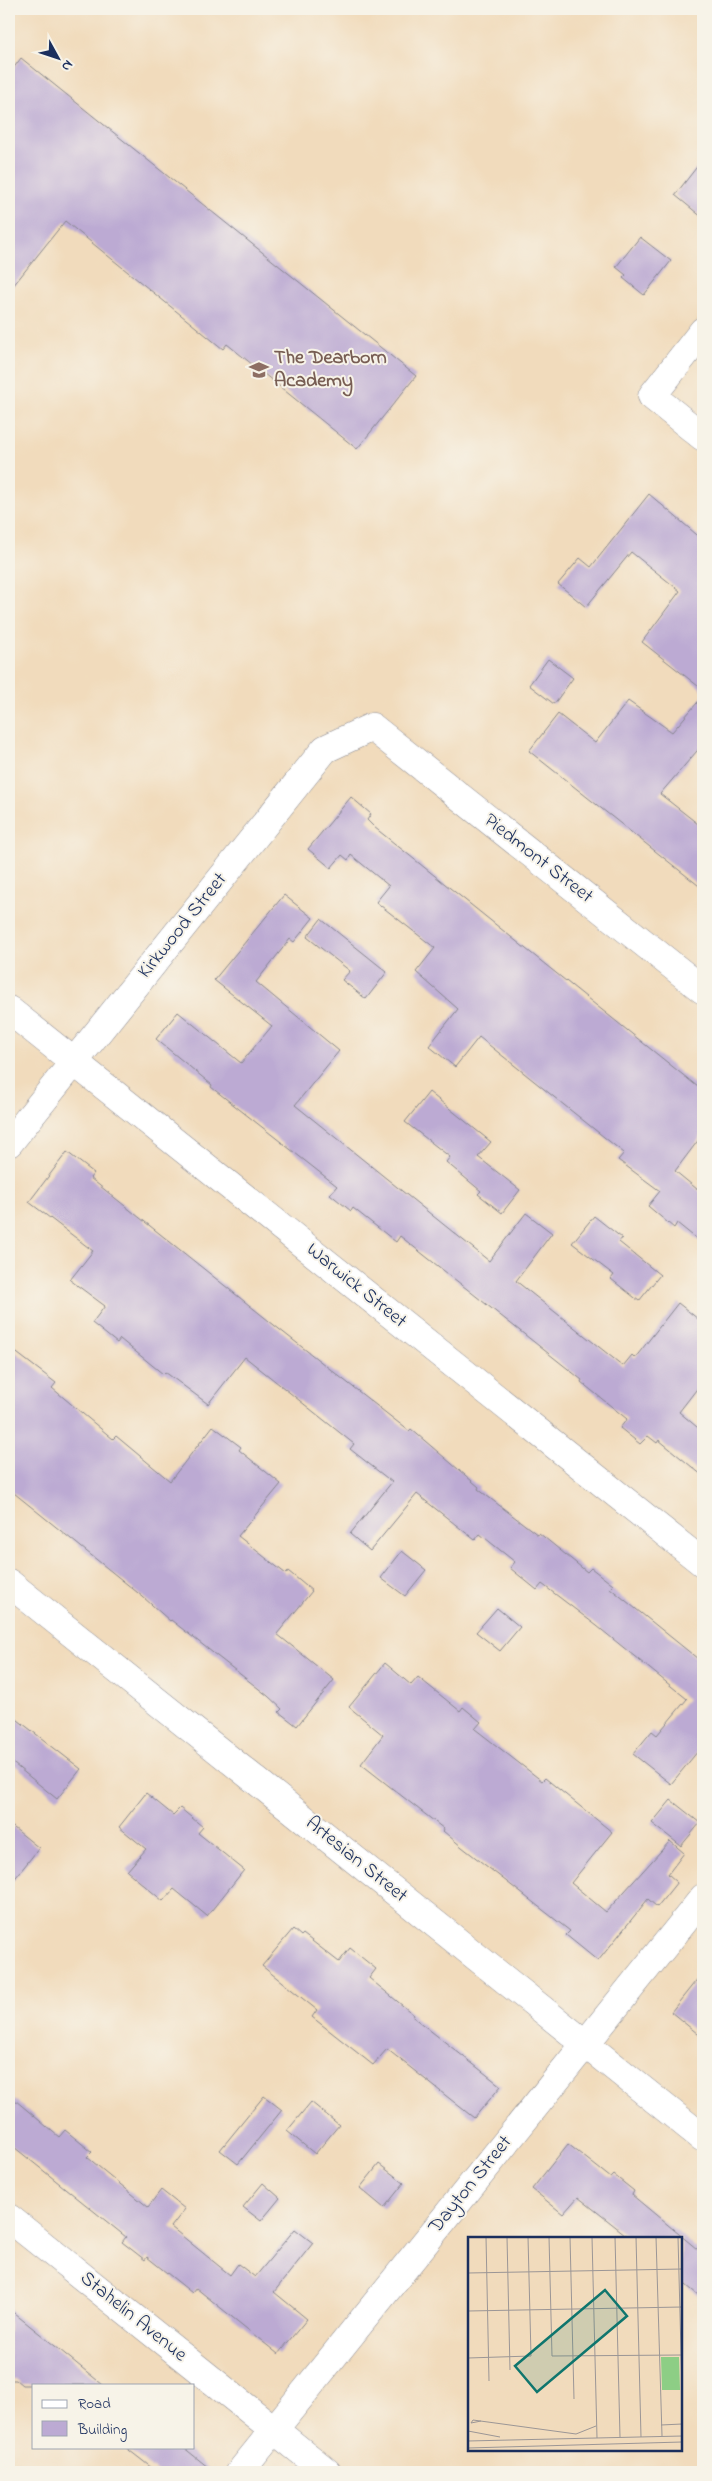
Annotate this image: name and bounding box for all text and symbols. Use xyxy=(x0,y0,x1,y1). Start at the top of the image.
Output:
north arrow xyxy=(32,32,82,82)
text: N xyxy=(56,55,78,76)
place label: The Dearborn Academy xyxy=(274,344,387,397)
school or university icon: The Dearborn Academy xyxy=(248,359,270,381)
street label: Piedmont Street xyxy=(477,807,599,911)
street label: Kirkwood Street xyxy=(131,867,235,985)
street label: Warwick Street xyxy=(299,1236,413,1336)
street label: Artesian Street xyxy=(299,1810,414,1910)
street label: Dayton Street xyxy=(422,2129,520,2241)
inset map xyxy=(468,2237,682,2451)
street label: Stahelin Avenue xyxy=(73,2265,193,2369)
legend xyxy=(32,2384,195,2448)
text: Road xyxy=(78,2393,111,2415)
text: Building xyxy=(77,2419,127,2442)

